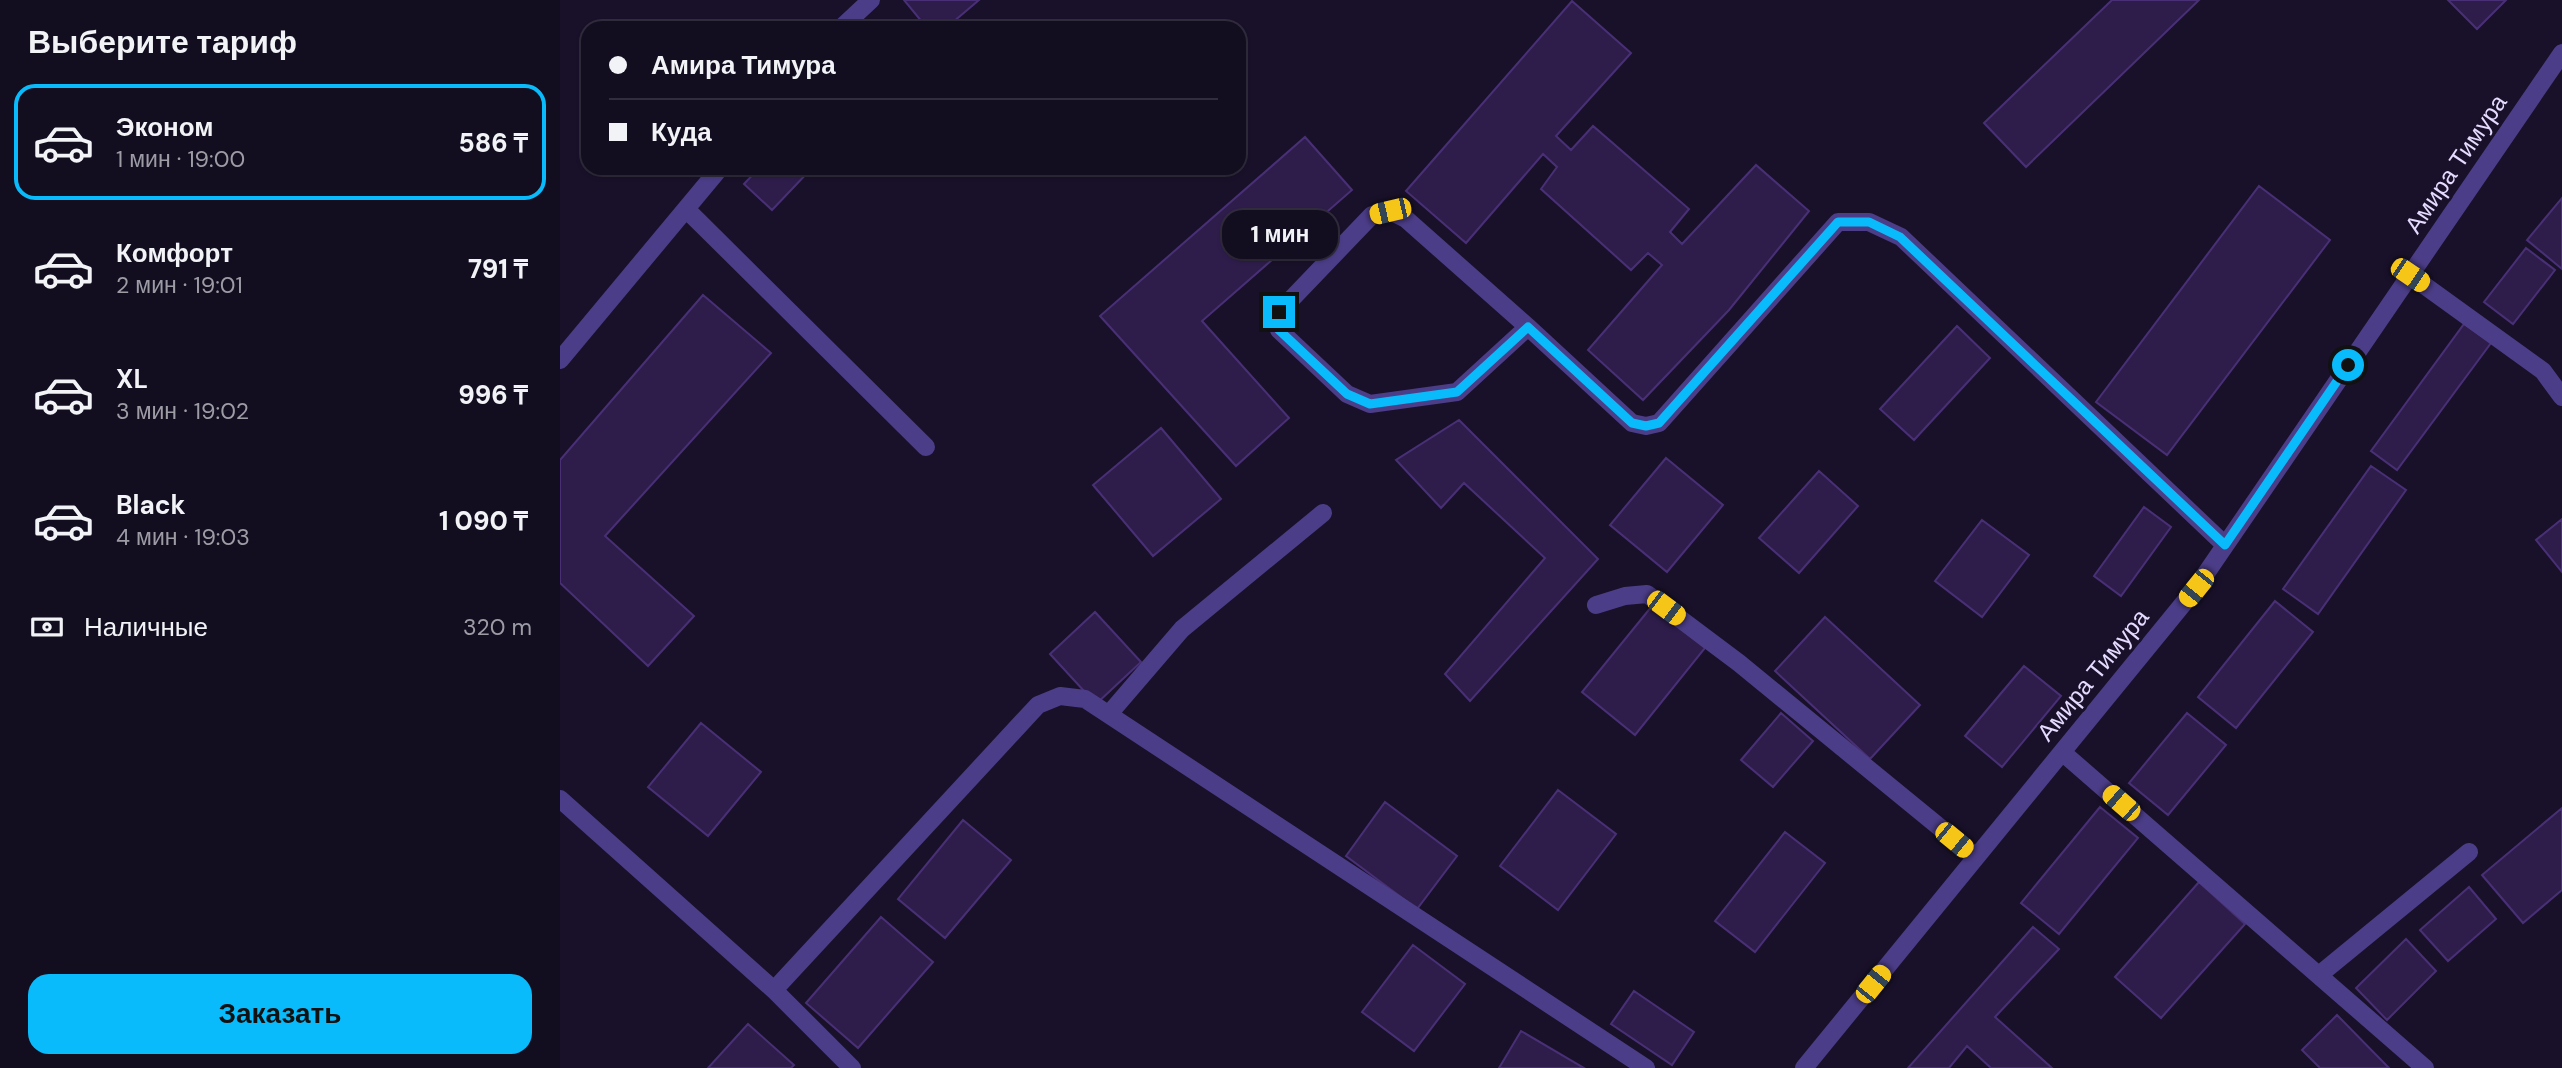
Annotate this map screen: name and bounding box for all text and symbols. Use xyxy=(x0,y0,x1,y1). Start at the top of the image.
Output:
text: Выберите тариф xyxy=(28,21,297,63)
text: Амира Тимура xyxy=(651,48,836,82)
street label: Амира Тимура xyxy=(2398,88,2514,239)
text: Эконом xyxy=(116,110,214,144)
icon: car xyxy=(32,111,95,174)
text: Куда xyxy=(651,115,712,149)
text: 586 ₸ xyxy=(459,126,528,160)
text: 1 мин · 19:00 xyxy=(116,144,245,174)
car xyxy=(1368,196,1413,226)
callout: 1 мин xyxy=(1221,210,1337,260)
text: 1 мин xyxy=(1251,219,1309,249)
text: Комфорт xyxy=(116,236,233,270)
icon: car xyxy=(32,237,95,300)
text: 791 ₸ xyxy=(468,252,528,286)
car xyxy=(2387,255,2434,295)
text: 2 мин · 19:01 xyxy=(116,270,243,300)
route end xyxy=(1263,296,1295,328)
route start xyxy=(2332,349,2364,381)
text: XL xyxy=(116,362,148,396)
icon: car xyxy=(32,363,95,426)
text: 996 ₸ xyxy=(458,378,528,412)
text: 3 мин · 19:02 xyxy=(116,396,249,426)
text: Black xyxy=(116,488,186,522)
icon: car xyxy=(32,489,95,552)
text: 1 090 ₸ xyxy=(439,504,528,538)
text: 4 мин · 19:03 xyxy=(116,522,250,552)
car xyxy=(2175,565,2218,611)
car xyxy=(1643,587,1690,629)
street label: Амира Тимура xyxy=(2030,602,2156,747)
icon: cash xyxy=(28,608,66,646)
text: Наличные xyxy=(84,610,208,644)
text: 320 m xyxy=(463,612,532,642)
car xyxy=(2099,781,2144,825)
car xyxy=(1932,819,1977,861)
car xyxy=(1852,961,1895,1007)
button: Заказать xyxy=(28,974,532,1054)

